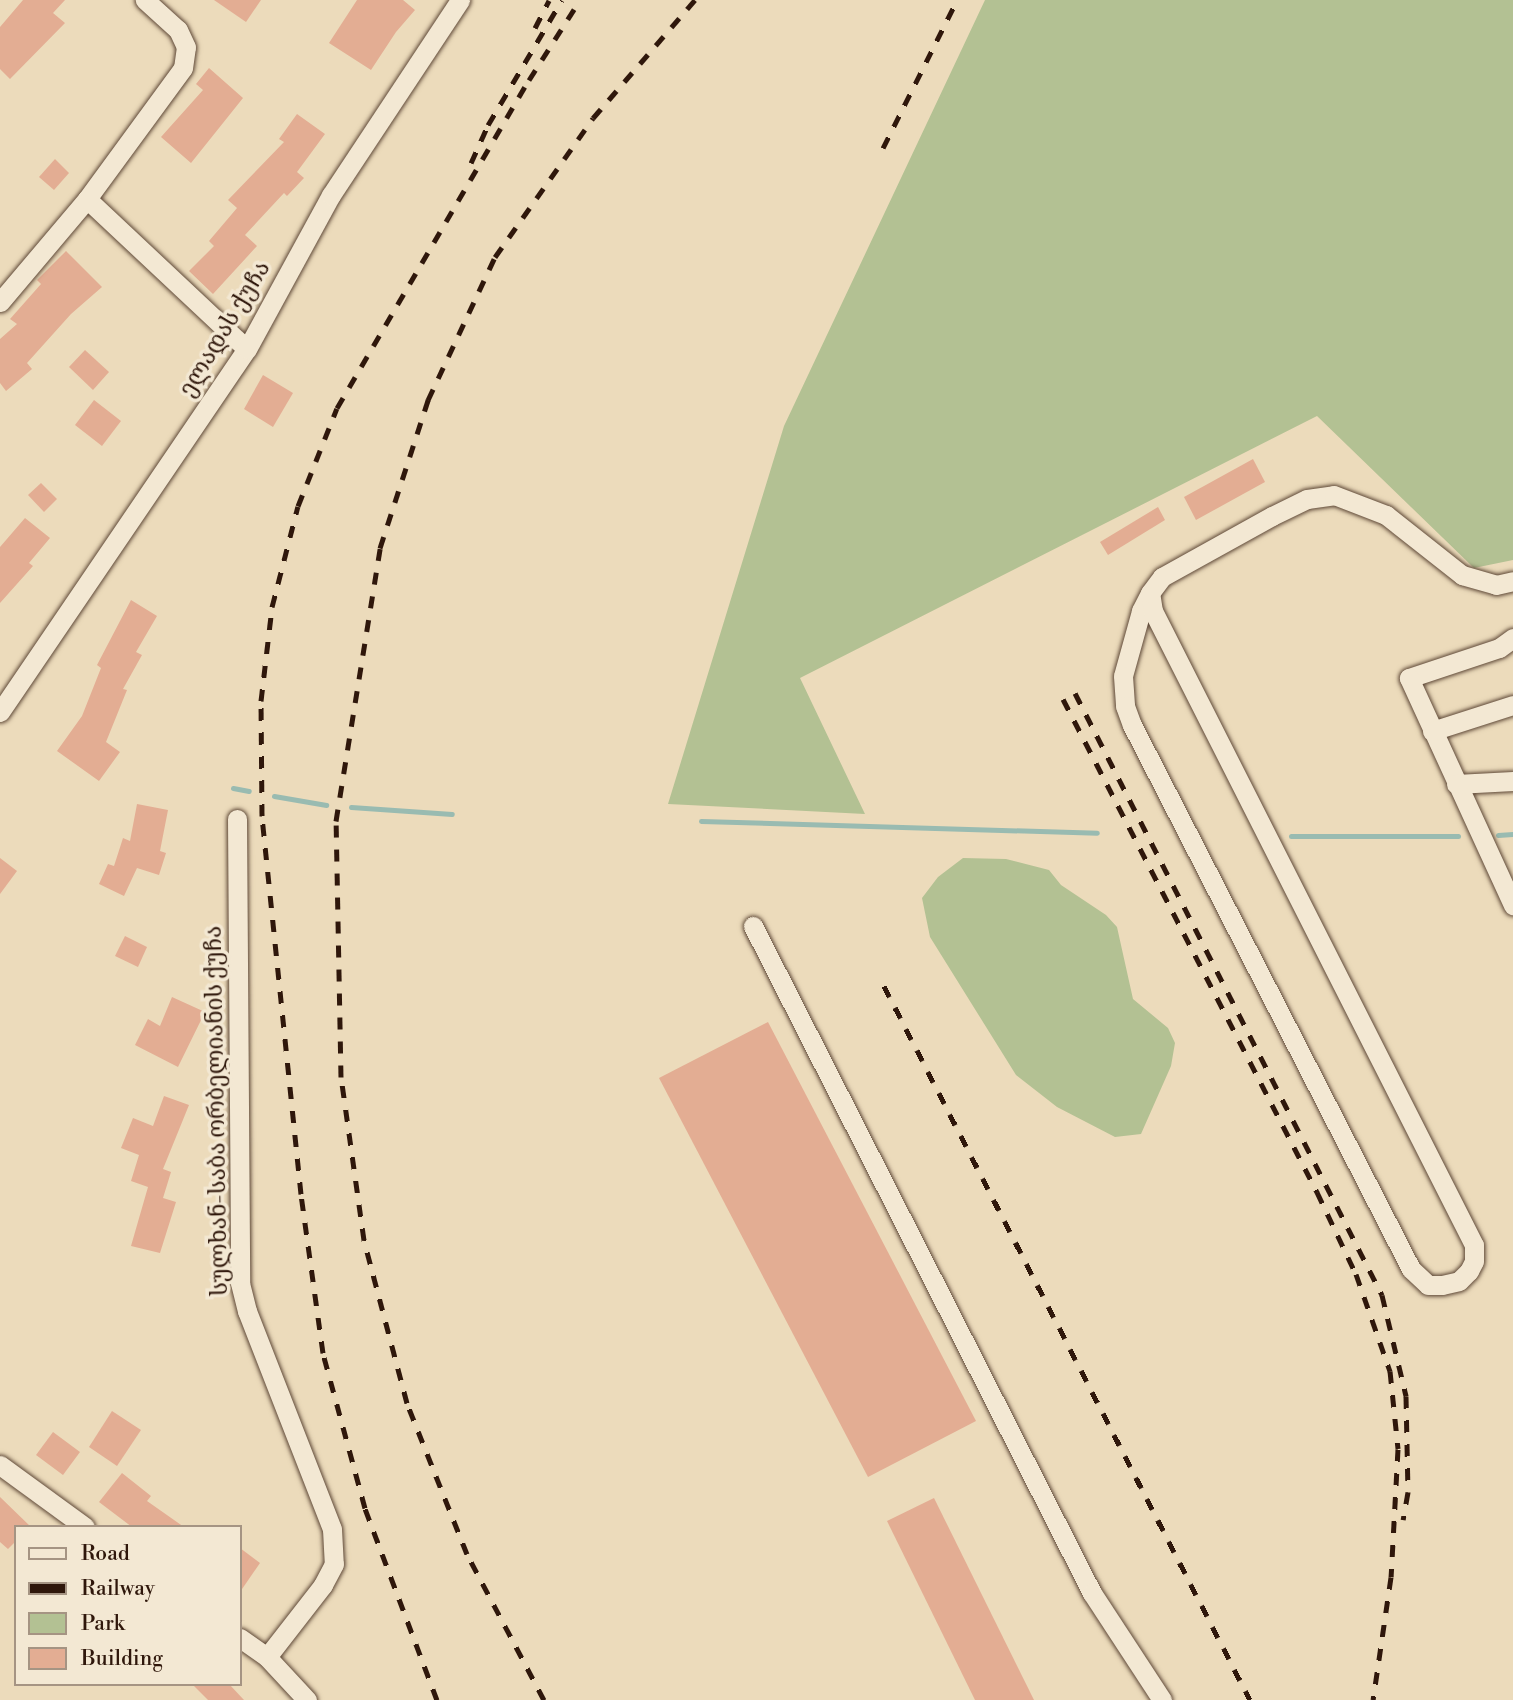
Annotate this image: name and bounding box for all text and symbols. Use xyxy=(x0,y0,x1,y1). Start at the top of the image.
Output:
street label: ელადას ქუჩა xyxy=(174,256,276,402)
street label: სულხან-საბა ორბელიანის ქუჩა xyxy=(200,925,234,1297)
legend xyxy=(14,1525,242,1686)
text: Road xyxy=(81,1541,130,1567)
text: Railway xyxy=(81,1576,155,1602)
text: Park xyxy=(81,1611,125,1637)
text: Building xyxy=(81,1646,163,1672)

